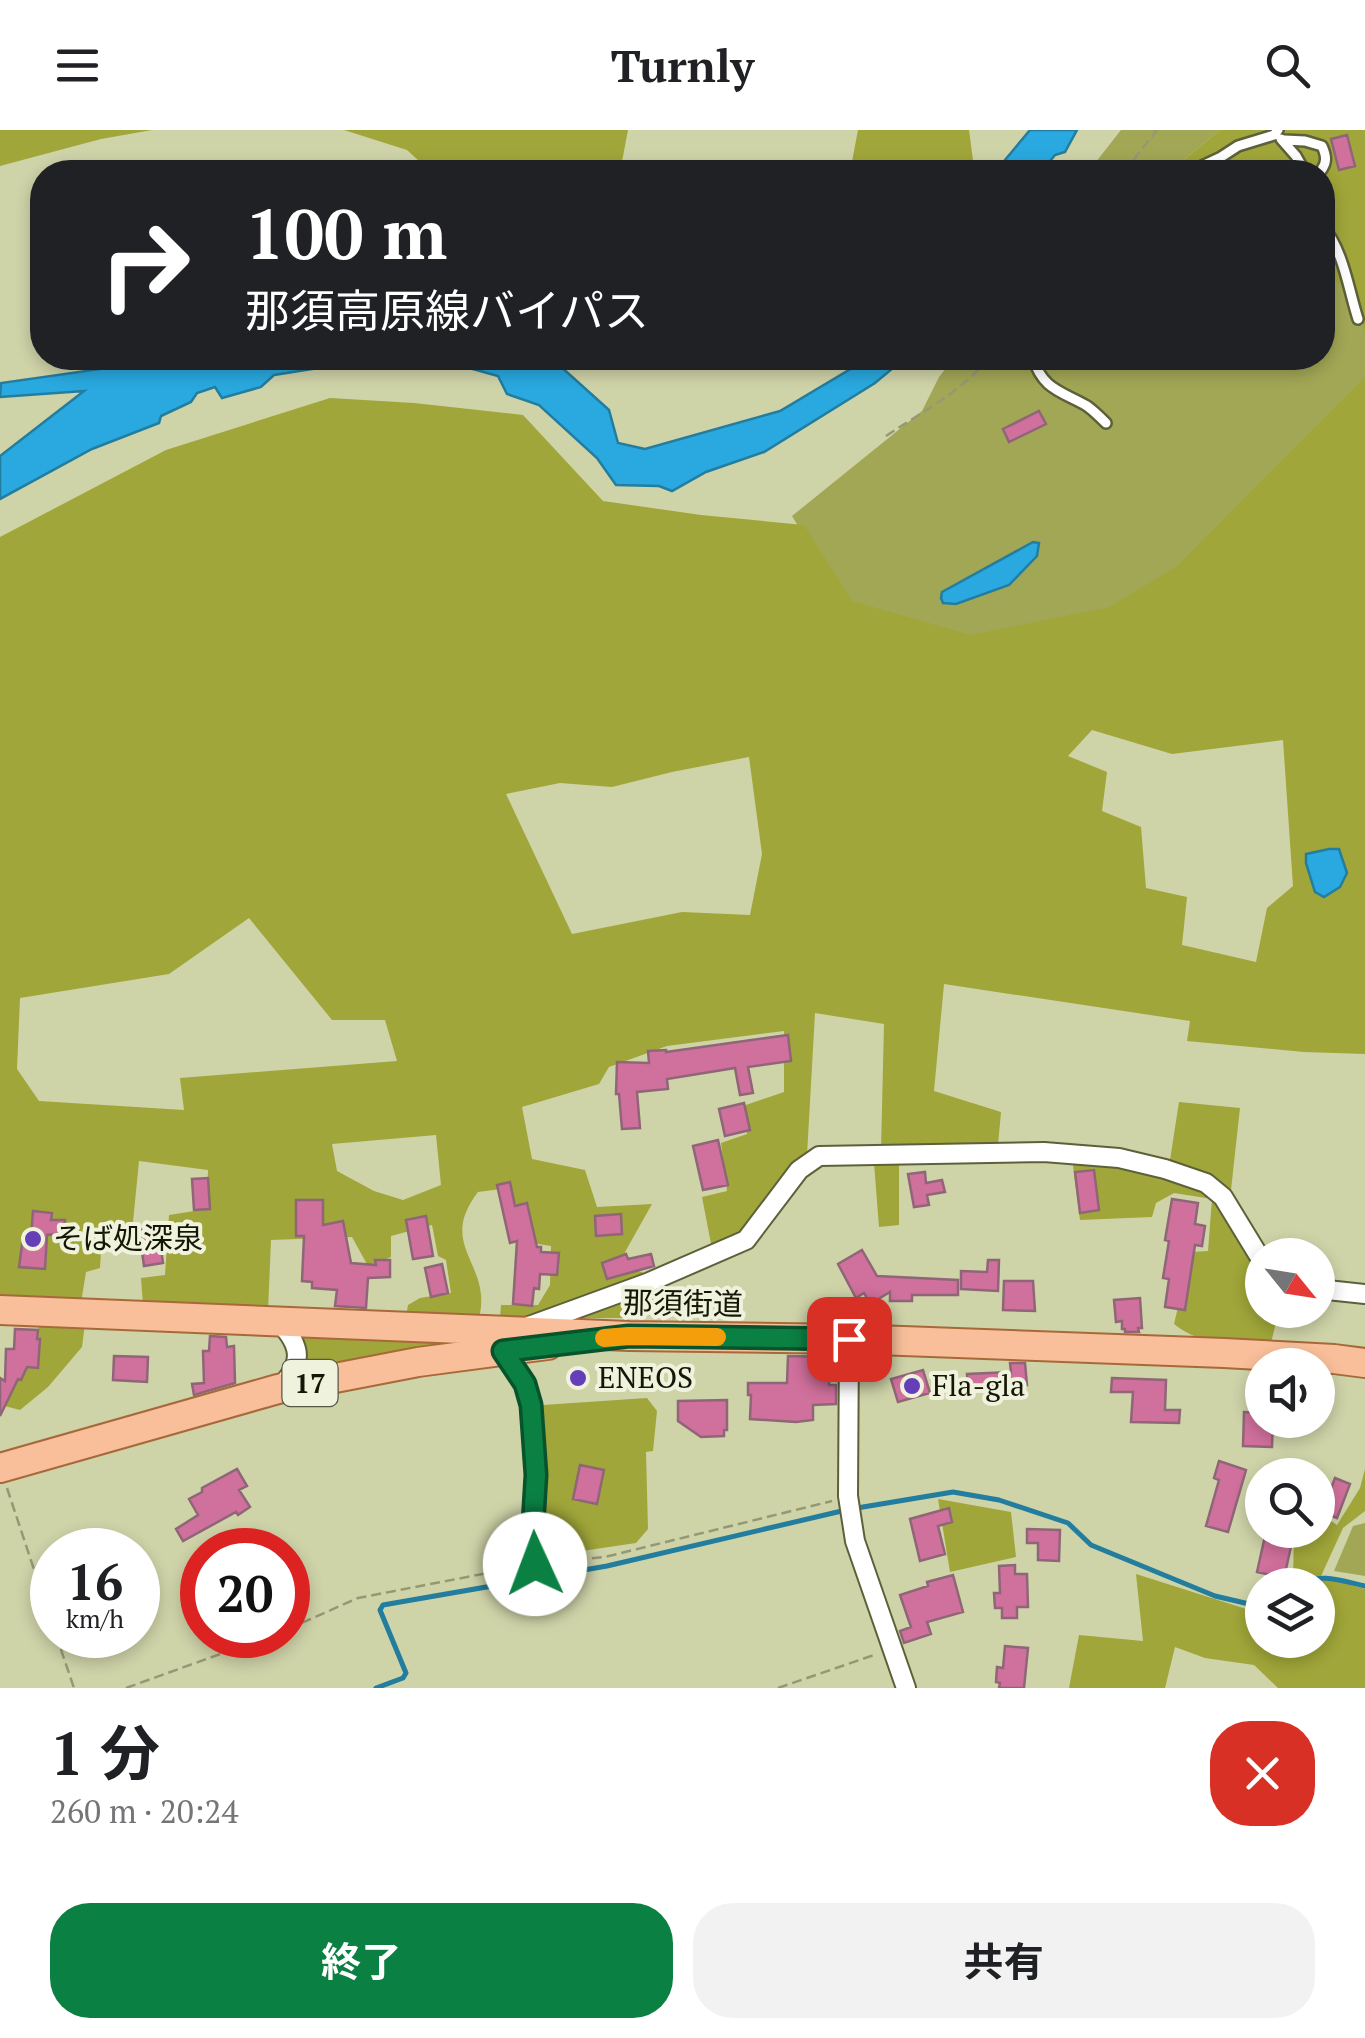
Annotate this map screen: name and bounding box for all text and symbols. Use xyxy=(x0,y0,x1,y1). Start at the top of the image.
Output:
text: Turnly xyxy=(611,35,754,95)
icon: menu xyxy=(50,38,105,93)
icon: search xyxy=(1260,38,1315,93)
text: 100 m xyxy=(245,186,447,279)
icon: right xyxy=(80,200,210,330)
text: 那須高原線バイパス xyxy=(245,280,649,340)
place label: そば処深泉 xyxy=(53,1218,203,1258)
marker: そば処深泉 xyxy=(22,1228,44,1250)
north arrow xyxy=(1245,1238,1335,1328)
map controls xyxy=(1245,1238,1335,1658)
street label: 那須街道 xyxy=(623,1282,743,1324)
pin xyxy=(807,1297,892,1382)
icon: arrive xyxy=(822,1312,877,1367)
button: sound xyxy=(1245,1348,1335,1438)
place label: ENEOS xyxy=(598,1357,693,1397)
road number: 17 xyxy=(282,1360,338,1406)
place label: Fla-gla xyxy=(932,1365,1025,1405)
marker: ENEOS xyxy=(567,1367,589,1389)
marker: Fla-gla xyxy=(901,1375,923,1397)
button: search xyxy=(1245,1458,1335,1548)
position arrow xyxy=(483,1512,587,1616)
speed limit sign: 20 xyxy=(180,1528,310,1658)
text: 16 xyxy=(67,1548,123,1614)
button: layers xyxy=(1245,1568,1335,1658)
text: km/h xyxy=(66,1602,124,1635)
text: 1 分 xyxy=(50,1713,160,1792)
button: close xyxy=(1210,1721,1315,1826)
text: 260 m · 20:24 xyxy=(50,1790,238,1832)
button: 終了 xyxy=(50,1903,673,2018)
button: 共有 xyxy=(693,1903,1315,2018)

